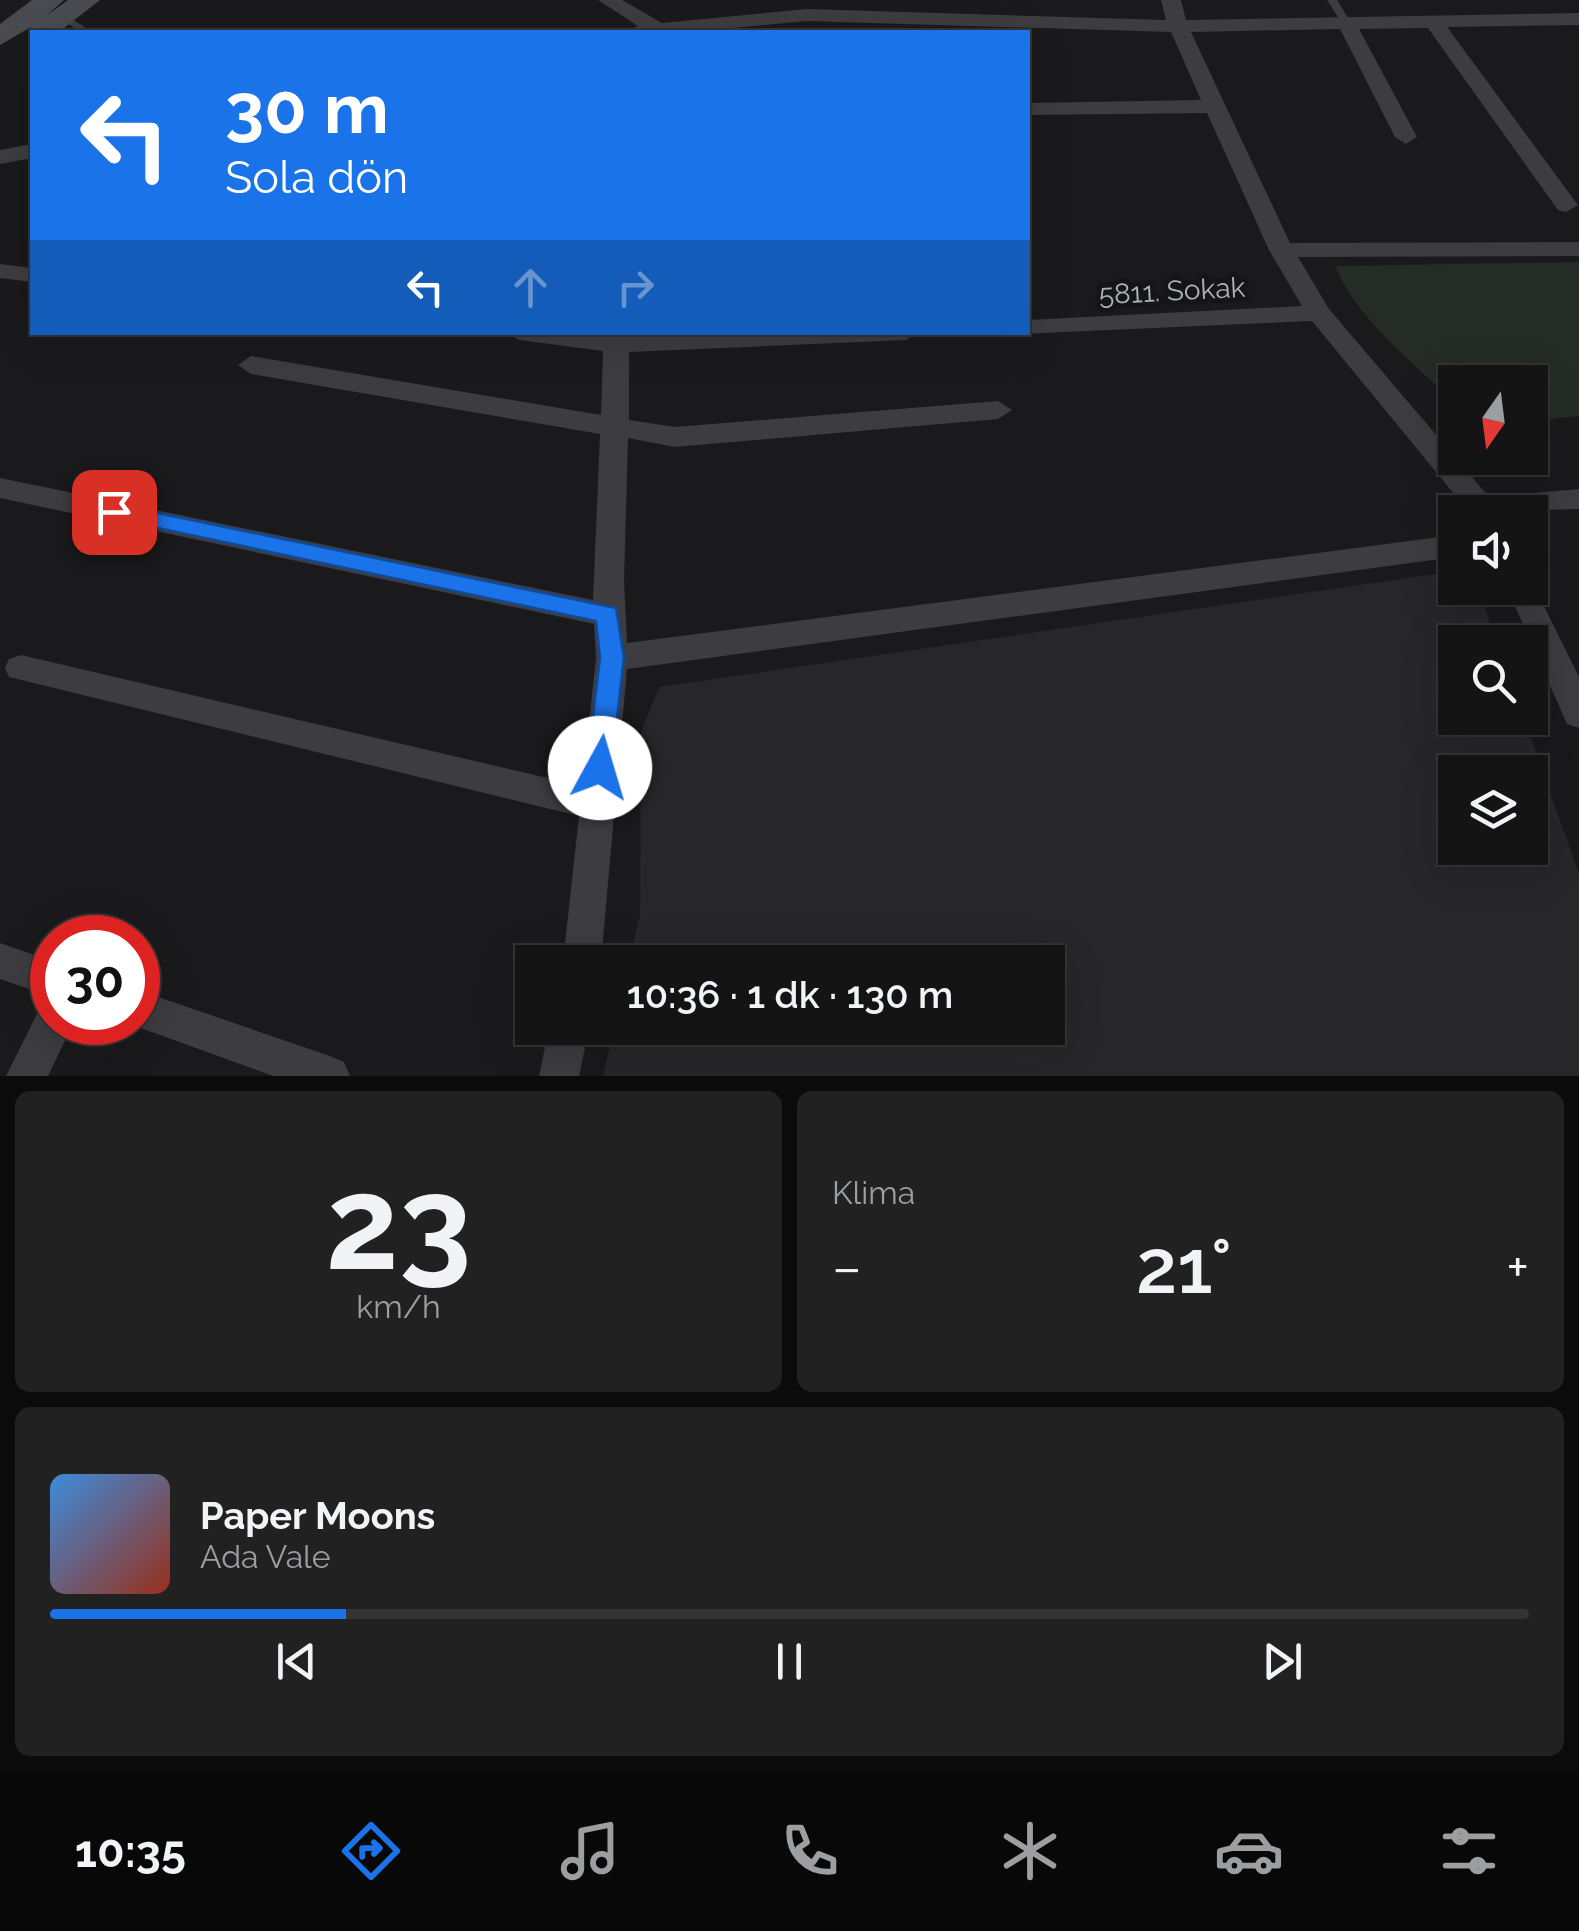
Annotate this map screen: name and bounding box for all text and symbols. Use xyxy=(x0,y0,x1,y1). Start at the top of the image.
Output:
text: 30 m xyxy=(225,67,389,149)
icon: left xyxy=(60,70,190,200)
text: Sola dön xyxy=(225,151,408,204)
icon: left xyxy=(398,260,453,315)
icon: ahead xyxy=(503,260,558,315)
icon: right xyxy=(608,260,663,315)
street label: 5811. Sokak xyxy=(1098,271,1246,311)
north arrow xyxy=(1438,365,1548,475)
map controls xyxy=(1438,365,1548,865)
pin xyxy=(72,470,157,555)
icon: arrive xyxy=(87,485,142,540)
button: sound xyxy=(1438,495,1548,605)
button: search xyxy=(1438,625,1548,735)
position arrow xyxy=(548,716,652,820)
button: layers xyxy=(1438,755,1548,865)
speed limit sign: 30 xyxy=(30,915,160,1045)
text: 10:36 · 1 dk · 130 m xyxy=(627,972,953,1017)
text: 23 xyxy=(326,1147,471,1299)
text: Klima xyxy=(832,1174,915,1211)
text: 21° xyxy=(1136,1222,1232,1311)
text: − xyxy=(832,1235,862,1300)
text: + xyxy=(1506,1235,1529,1300)
text: km/h xyxy=(356,1288,441,1325)
text: Paper Moons xyxy=(200,1493,435,1538)
text: Ada Vale xyxy=(200,1538,331,1575)
icon: previous xyxy=(269,1634,324,1689)
icon: pause xyxy=(762,1634,817,1689)
icon: next xyxy=(1255,1634,1310,1689)
icon: directions xyxy=(336,1816,406,1886)
icon: music xyxy=(555,1816,625,1886)
icon: phone xyxy=(775,1816,845,1886)
icon: climate xyxy=(995,1816,1065,1886)
icon: car xyxy=(1214,1816,1284,1886)
icon: filters xyxy=(1434,1816,1504,1886)
text: 10:35 xyxy=(75,1825,186,1878)

